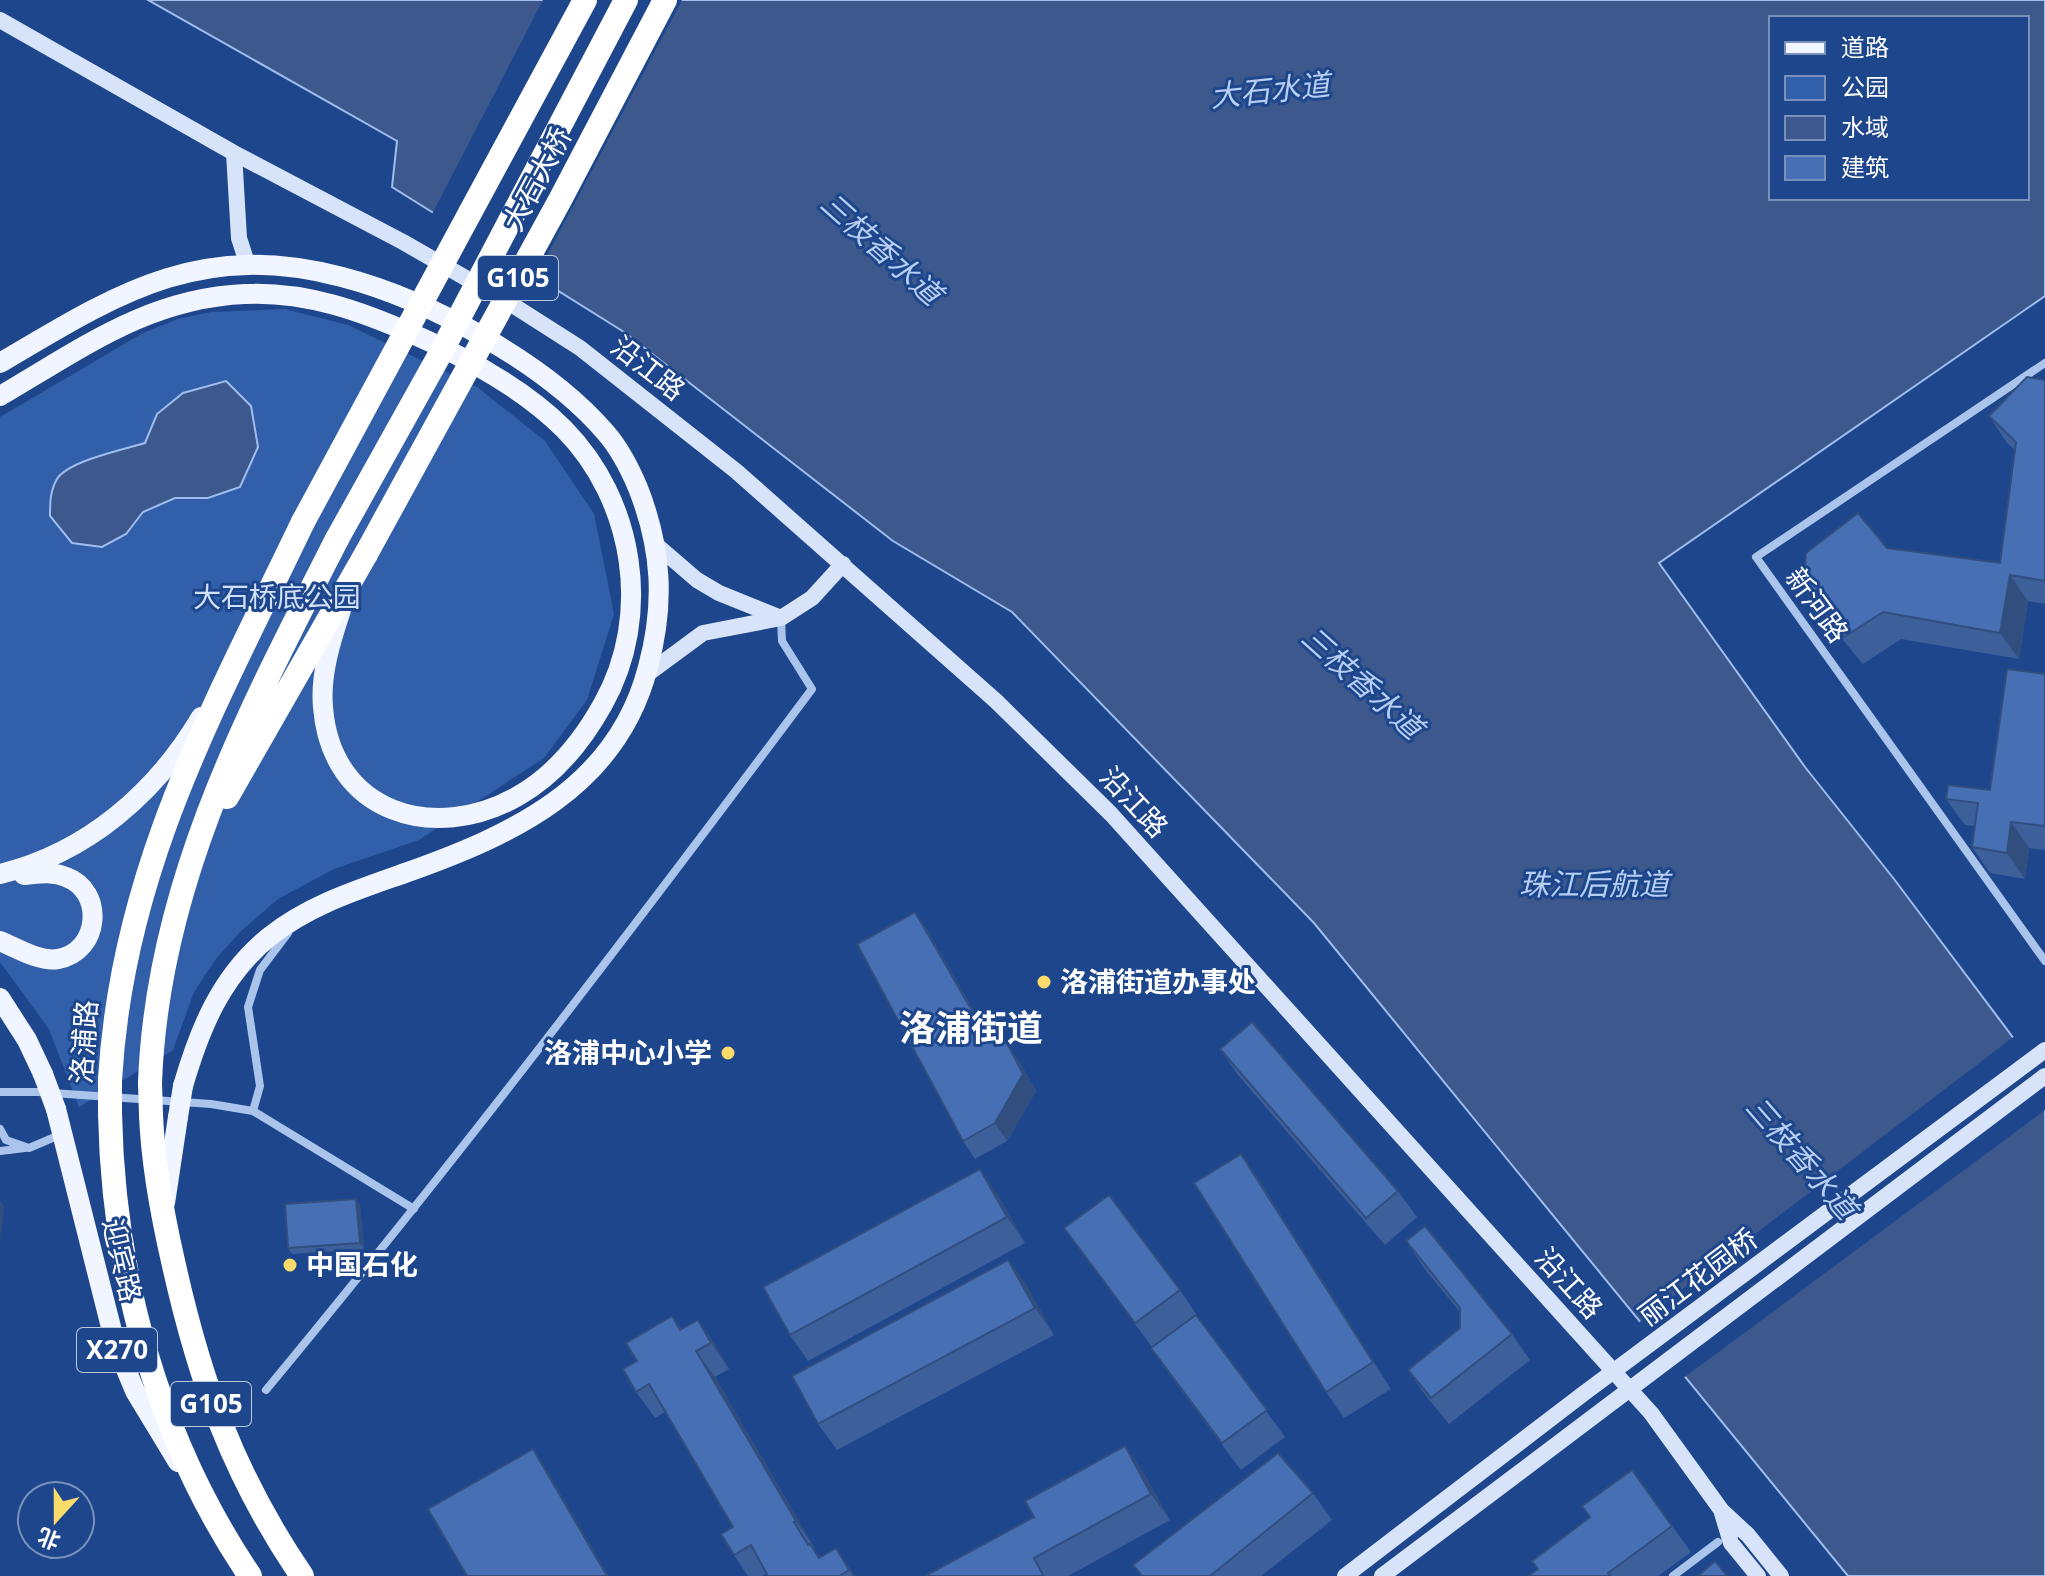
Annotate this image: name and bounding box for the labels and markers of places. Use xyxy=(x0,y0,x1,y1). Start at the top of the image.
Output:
place label: 洛浦街道办事处 xyxy=(1060,962,1256,1000)
marker: 洛浦街道办事处 xyxy=(1035,973,1053,991)
place label: 洛浦中心小学 xyxy=(544,1033,712,1071)
marker: 洛浦中心小学 xyxy=(719,1044,737,1062)
place label: 中国石化 xyxy=(306,1245,418,1283)
marker: 中国石化 xyxy=(281,1256,299,1274)

